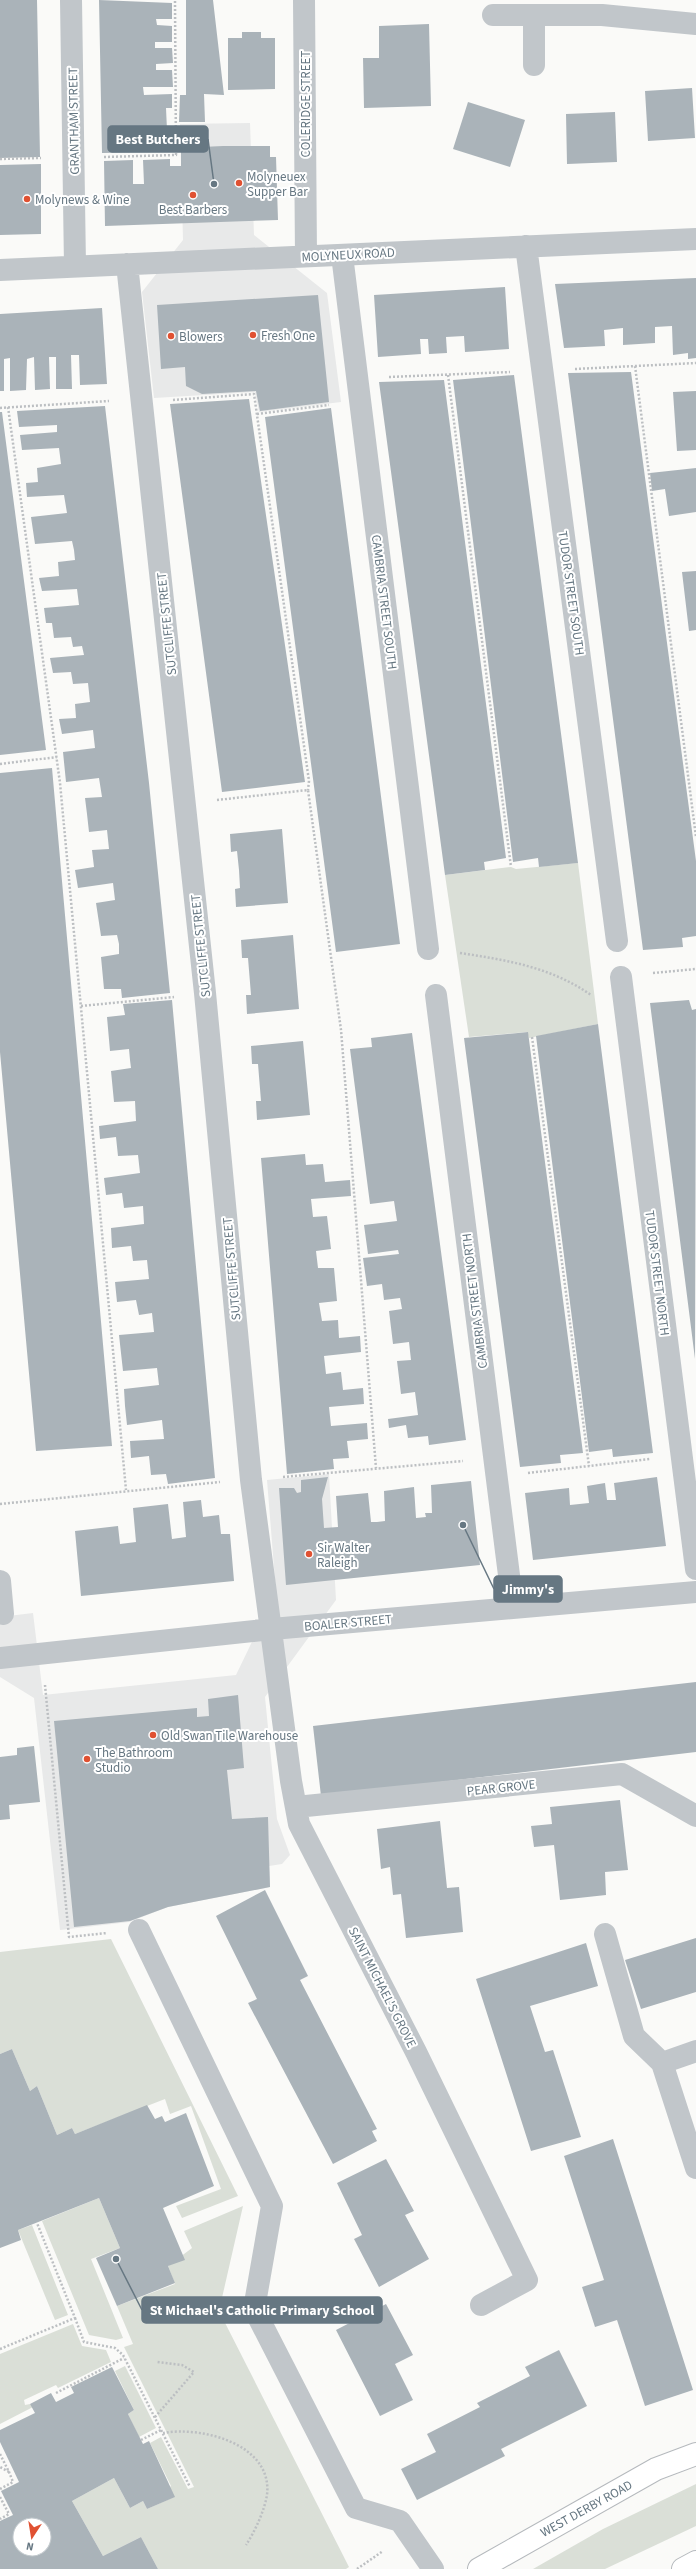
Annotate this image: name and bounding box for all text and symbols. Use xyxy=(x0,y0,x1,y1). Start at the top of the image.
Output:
street label: COLERIDGE STREET xyxy=(297,51,315,157)
street label: GRANTHAM STREET xyxy=(64,67,84,175)
callout: Best Butchers xyxy=(108,126,208,152)
text: Best Butchers xyxy=(116,130,200,150)
place label: Molyneuex Supper Bar xyxy=(247,168,308,201)
marker: Molyneuex Supper Bar xyxy=(234,178,244,188)
marker: Best Barbers xyxy=(188,190,198,200)
place label: Molynews & Wine xyxy=(35,191,129,209)
marker: Molynews & Wine xyxy=(22,194,32,204)
place label: Best Barbers xyxy=(159,201,228,219)
street label: MOLYNEUX ROAD xyxy=(301,244,395,266)
place label: Fresh One xyxy=(261,327,315,345)
place label: Blowers xyxy=(179,328,223,346)
marker: Fresh One xyxy=(248,330,258,340)
marker: Blowers xyxy=(166,331,176,341)
street label: TUDOR STREET SOUTH xyxy=(553,530,589,657)
street label: CAMBRIA STREET SOUTH xyxy=(367,534,401,671)
street label: SUTCLIFFE STREET xyxy=(153,572,181,676)
street label: SUTCLIFFE STREET xyxy=(187,894,215,998)
street label: TUDOR STREET NORTH xyxy=(640,1209,674,1337)
street label: SUTCLIFFE STREET xyxy=(219,1217,245,1321)
street label: CAMBRIA STREET NORTH xyxy=(458,1232,492,1370)
place label: Sir Walter Raleigh xyxy=(317,1539,370,1572)
marker: Sir Walter Raleigh xyxy=(304,1549,314,1559)
callout: Jimmy's xyxy=(494,1576,562,1602)
text: Jimmy's xyxy=(502,1580,554,1600)
street label: BOALER STREET xyxy=(303,1610,393,1636)
place label: Old Swan Tile Warehouse xyxy=(161,1727,298,1745)
marker: Old Swan Tile Warehouse xyxy=(148,1730,158,1740)
place label: The Bathroom Studio xyxy=(95,1744,173,1777)
marker: The Bathroom Studio xyxy=(82,1754,92,1764)
street label: PEAR GROVE xyxy=(466,1775,536,1801)
street label: SAINT MICHAEL'S GROVE xyxy=(344,1924,420,2051)
callout: St Michael's Catholic Primary School xyxy=(142,2297,382,2323)
text: St Michael's Catholic Primary School xyxy=(150,2301,374,2321)
street label: WEST DERBY ROAD xyxy=(537,2476,636,2542)
north arrow xyxy=(12,2517,52,2557)
text: N xyxy=(25,2538,35,2554)

